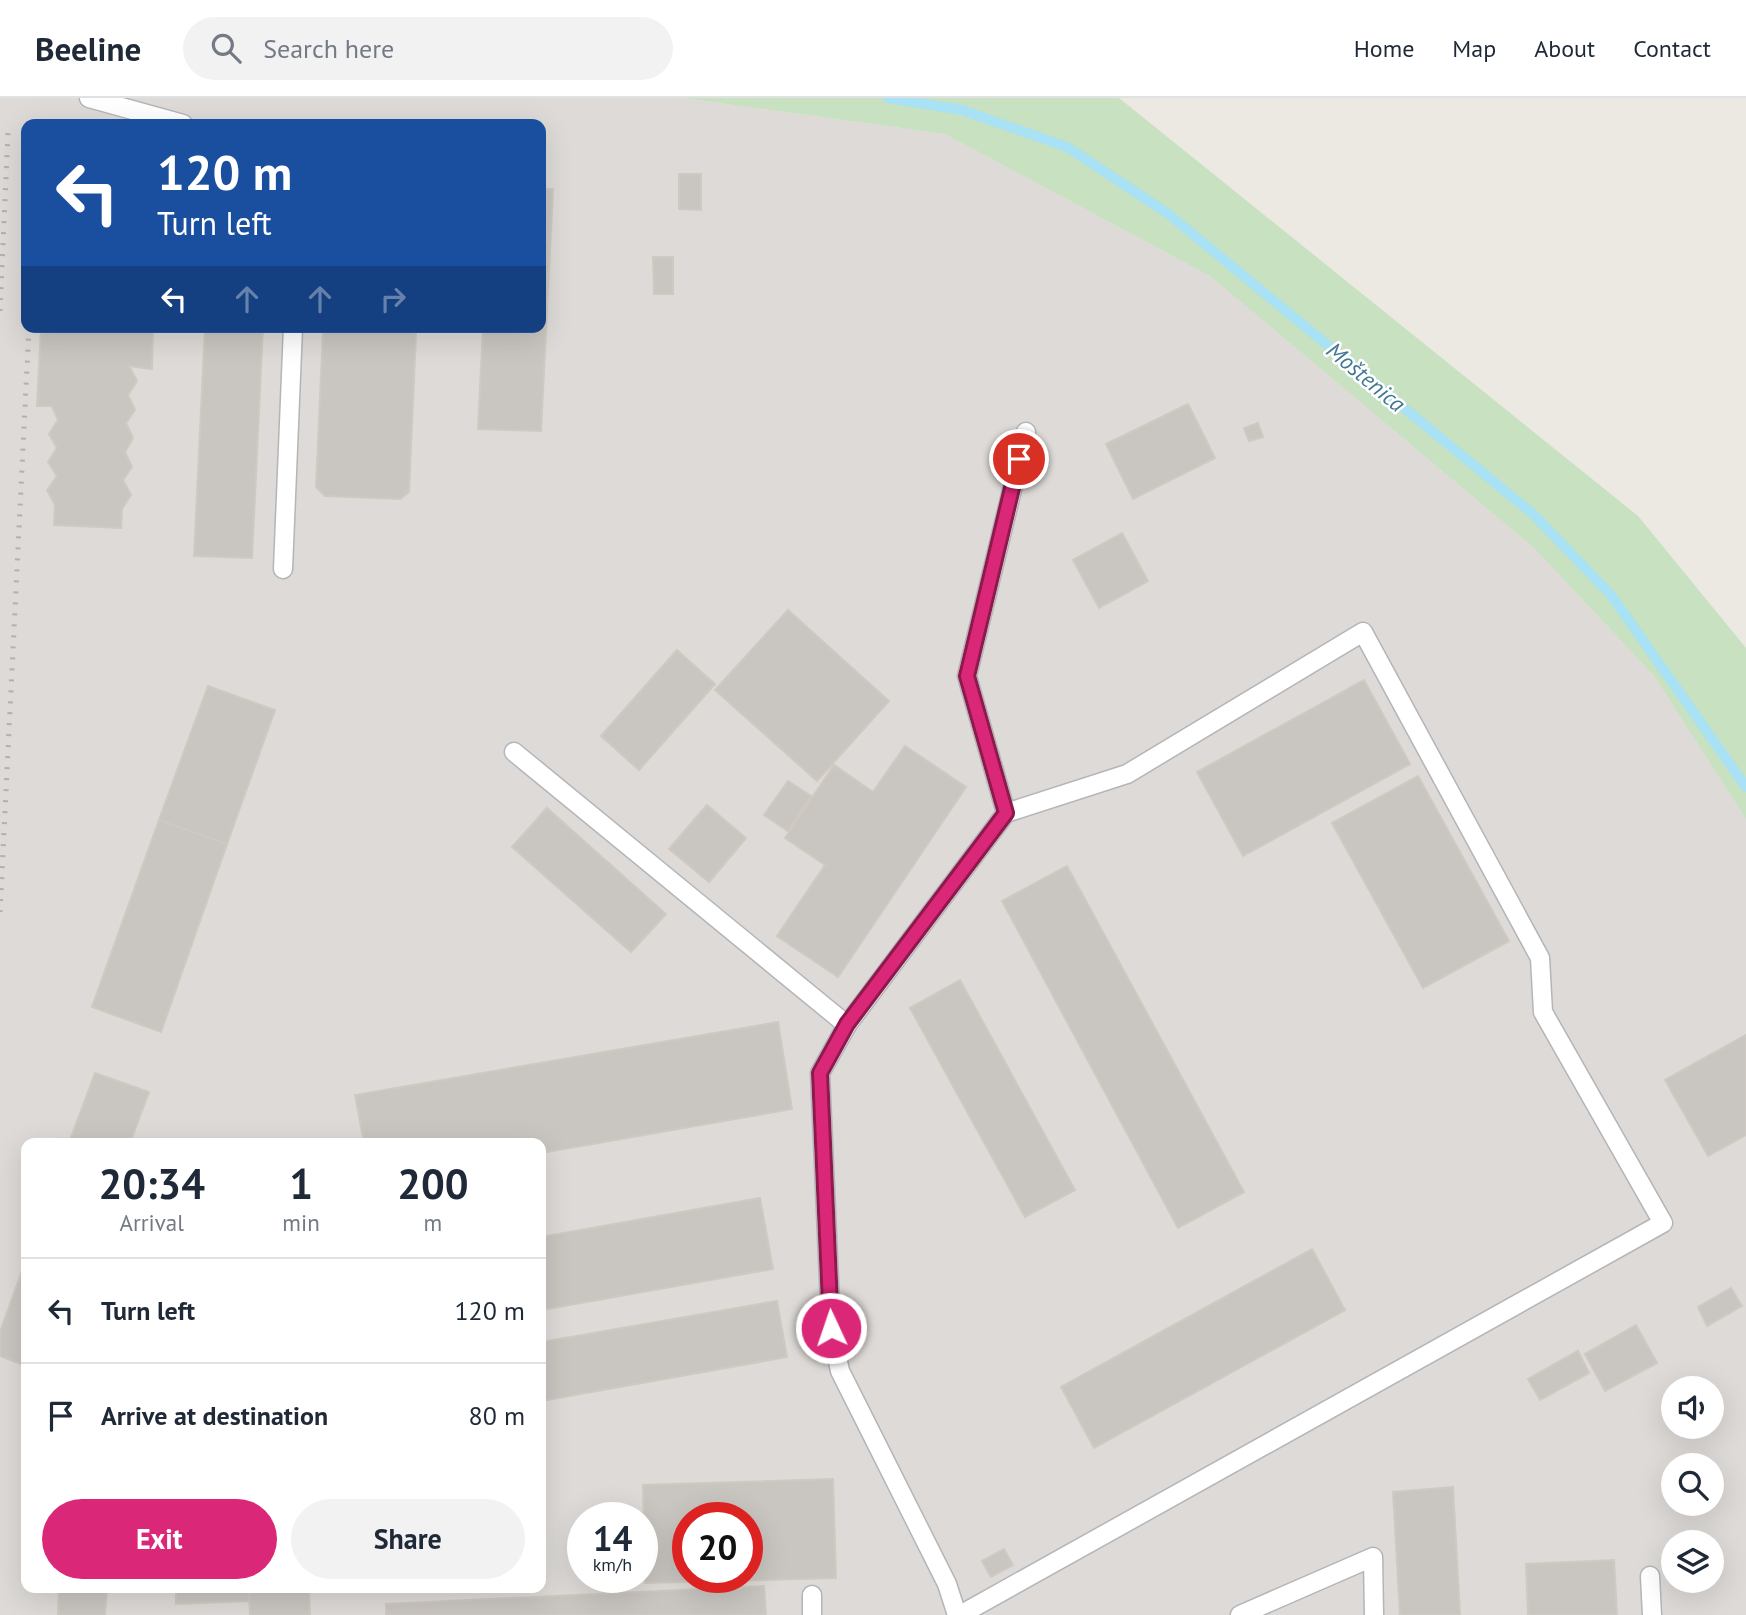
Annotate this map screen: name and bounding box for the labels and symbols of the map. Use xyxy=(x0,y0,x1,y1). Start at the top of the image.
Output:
water label: Moštenica xyxy=(1321,335,1412,418)
pin xyxy=(989,429,1049,489)
position arrow xyxy=(794,1291,868,1365)
speed limit sign: 20 xyxy=(672,1502,763,1593)

